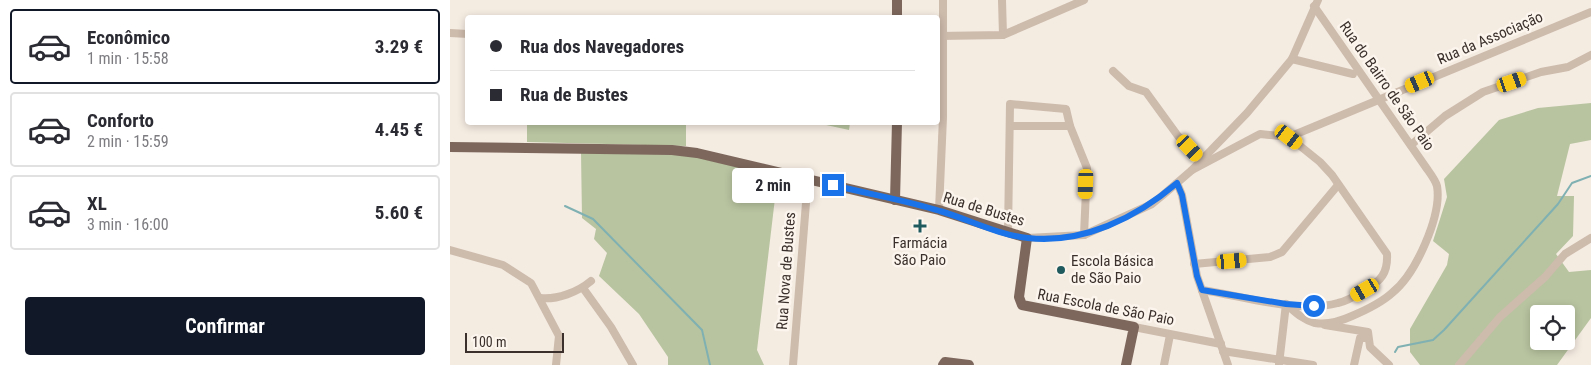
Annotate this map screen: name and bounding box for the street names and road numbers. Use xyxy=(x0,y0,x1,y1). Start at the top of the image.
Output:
street label: Rua da Associação xyxy=(1434,8,1546,68)
street label: Rua do Bairro de São Paio xyxy=(1336,18,1438,154)
street label: Rua de Bustes xyxy=(941,188,1027,230)
street label: Rua Nova de Bustes xyxy=(773,211,799,330)
street label: Rua Escola de São Paio xyxy=(1036,285,1176,329)

